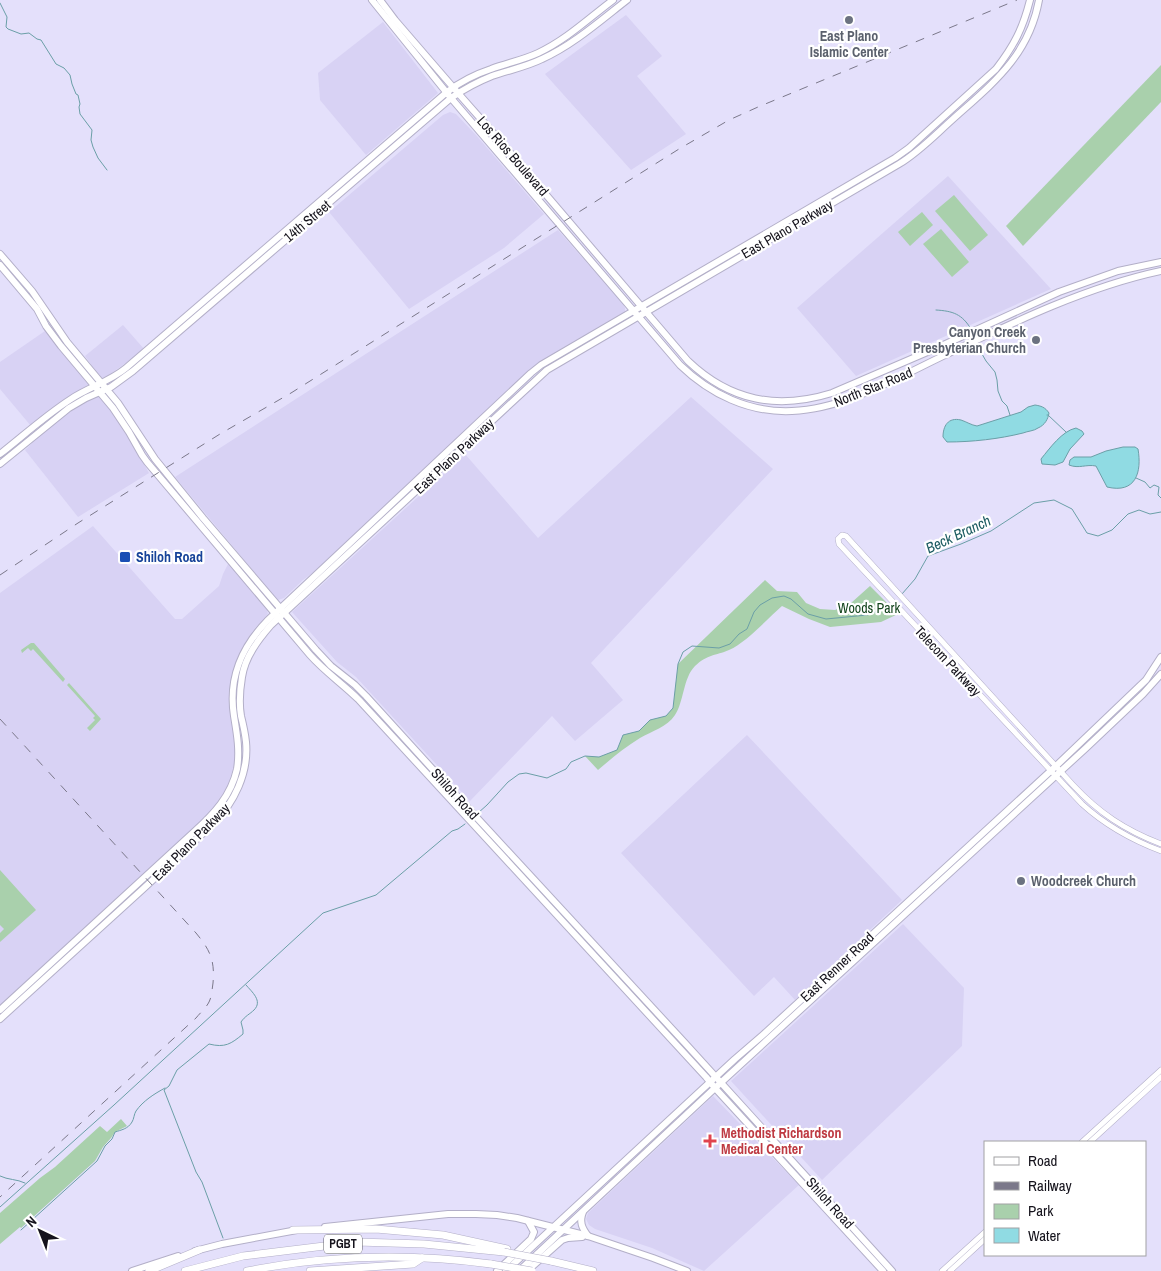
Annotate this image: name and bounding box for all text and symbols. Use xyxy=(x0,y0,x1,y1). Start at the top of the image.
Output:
marker: East Plano Islamic Center xyxy=(843,14,855,26)
place label: East Plano Islamic Center xyxy=(810,27,889,61)
street label: Los Rios Boulevard xyxy=(473,112,553,200)
street label: East Plano Parkway xyxy=(738,195,836,262)
street label: 14th Street xyxy=(280,196,334,246)
place label: Canyon Creek Presbyterian Church xyxy=(913,323,1027,357)
marker: Canyon Creek Presbyterian Church xyxy=(1030,334,1042,346)
street label: North Star Road xyxy=(831,363,915,411)
street label: East Plano Parkway xyxy=(410,414,498,498)
water label: Beck Branch xyxy=(922,510,994,558)
place label: Shiloh Road xyxy=(136,548,203,566)
marker: Shiloh Road xyxy=(118,550,132,564)
park label: Woods Park xyxy=(838,599,900,617)
street label: Telecom Parkway xyxy=(911,622,985,700)
street label: Shiloh Road xyxy=(427,764,483,824)
street label: East Plano Parkway xyxy=(148,799,234,885)
place label: Woodcreek Church xyxy=(1031,872,1136,890)
marker: Woodcreek Church xyxy=(1015,875,1027,887)
street label: East Renner Road xyxy=(796,928,878,1006)
place label: Methodist Richardson Medical Center xyxy=(721,1124,842,1158)
marker: Methodist Richardson Medical Center xyxy=(703,1134,717,1148)
legend xyxy=(984,1141,1146,1256)
text: Road xyxy=(1028,1150,1057,1171)
street label: Shiloh Road xyxy=(802,1173,858,1233)
text: Railway xyxy=(1028,1175,1073,1196)
text: Park xyxy=(1028,1200,1054,1221)
north arrow xyxy=(15,1206,65,1256)
text: N xyxy=(22,1212,40,1231)
text: Water xyxy=(1028,1225,1060,1246)
road number: PGBT xyxy=(324,1234,362,1254)

